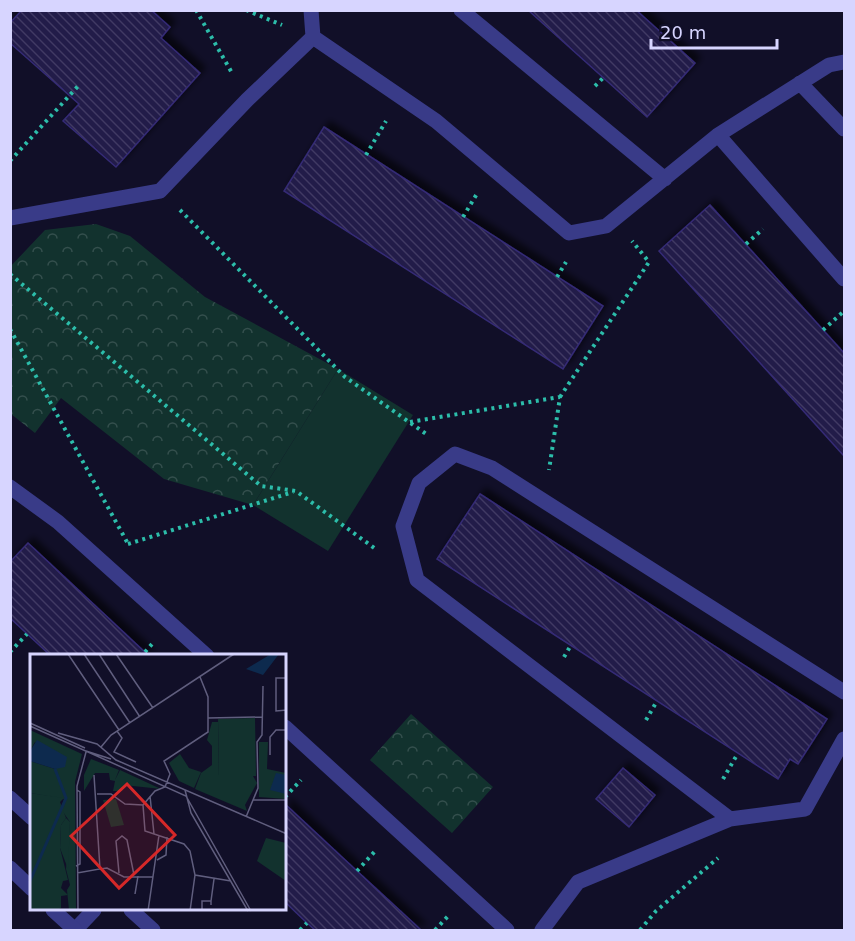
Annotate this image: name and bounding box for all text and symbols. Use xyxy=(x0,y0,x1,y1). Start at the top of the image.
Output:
scale bar xyxy=(651,12,777,50)
text: 20 m xyxy=(660,22,706,43)
inset map xyxy=(30,654,286,911)

